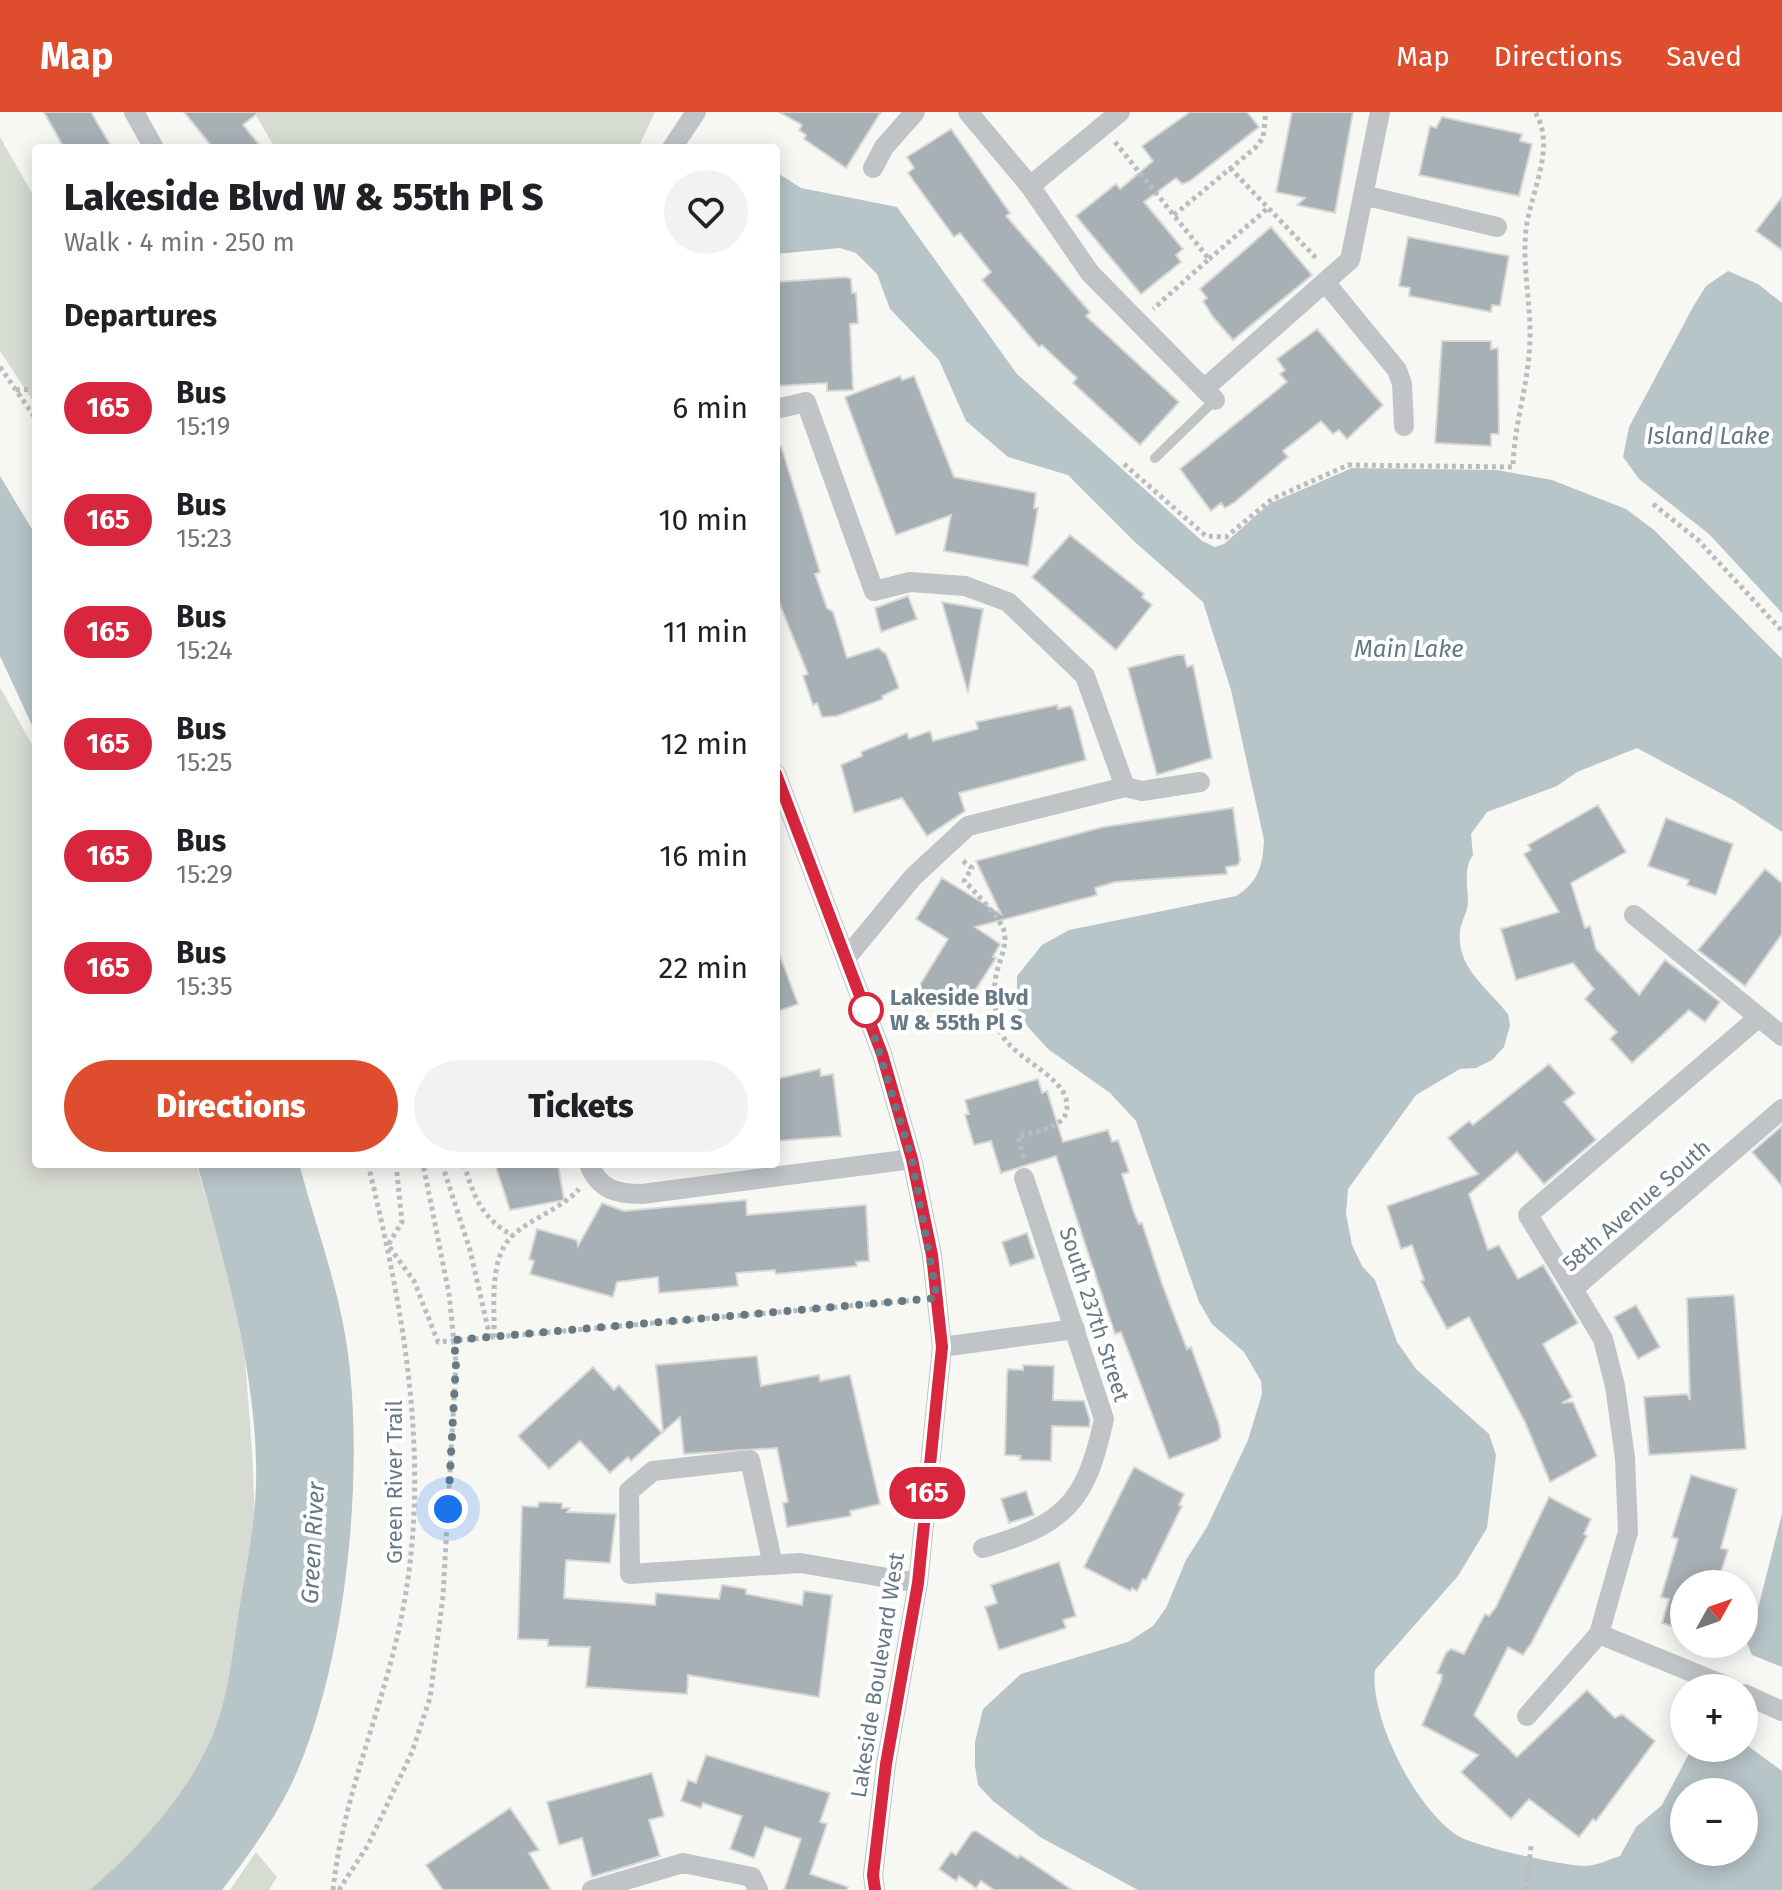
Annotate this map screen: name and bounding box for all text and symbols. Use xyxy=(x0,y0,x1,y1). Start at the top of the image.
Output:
text: Map xyxy=(40,33,113,79)
text: Map xyxy=(1396,40,1450,73)
text: Directions xyxy=(1494,40,1622,73)
text: Saved xyxy=(1666,40,1742,73)
button: heart xyxy=(664,170,748,254)
text: Lakeside Blvd W & 55th Pl S xyxy=(64,174,543,220)
text: Walk · 4 min · 250 m xyxy=(64,227,295,258)
text: Departures xyxy=(64,298,217,334)
text: Bus xyxy=(176,375,226,411)
text: 6 min xyxy=(672,390,748,426)
text: 165 xyxy=(86,391,130,424)
text: 15:19 xyxy=(176,411,230,442)
water label: Island Lake xyxy=(1646,422,1770,450)
text: Bus xyxy=(176,487,226,523)
text: 10 min xyxy=(659,502,748,538)
text: 165 xyxy=(86,503,130,536)
text: 15:23 xyxy=(176,523,232,554)
text: Bus xyxy=(176,599,226,635)
text: 11 min xyxy=(663,614,748,650)
text: 165 xyxy=(86,615,130,648)
text: 15:24 xyxy=(176,635,233,666)
water label: Main Lake xyxy=(1354,635,1464,663)
text: Bus xyxy=(176,711,226,747)
text: 12 min xyxy=(660,726,748,762)
text: 165 xyxy=(86,727,130,760)
text: 15:25 xyxy=(176,747,232,778)
text: Bus xyxy=(176,823,226,859)
text: 16 min xyxy=(659,838,748,874)
text: 165 xyxy=(86,839,130,872)
text: 15:29 xyxy=(176,859,233,890)
text: Bus xyxy=(176,935,226,971)
text: 22 min xyxy=(659,950,748,986)
text: 165 xyxy=(86,951,130,984)
text: 15:35 xyxy=(176,971,233,1002)
place label: Lakeside Blvd W & 55th Pl S xyxy=(890,984,1029,1036)
marker: Lakeside Blvd W & 55th Pl S xyxy=(849,993,883,1027)
button: Directions xyxy=(64,1060,398,1152)
button: Tickets xyxy=(414,1060,748,1152)
street label: 58th Avenue South xyxy=(1557,1134,1716,1277)
street label: South 237th Street xyxy=(1054,1223,1136,1405)
street label: Green River Trail xyxy=(381,1400,408,1564)
line badge: 165 xyxy=(881,1467,973,1519)
text: 165 xyxy=(905,1476,949,1509)
water label: Green River xyxy=(296,1480,330,1605)
your location xyxy=(428,1489,468,1529)
street label: Lakeside Boulevard West xyxy=(845,1550,910,1800)
north arrow xyxy=(1670,1570,1758,1658)
map controls xyxy=(1670,1570,1758,1866)
button: + xyxy=(1670,1674,1758,1762)
button: − xyxy=(1670,1778,1758,1866)

